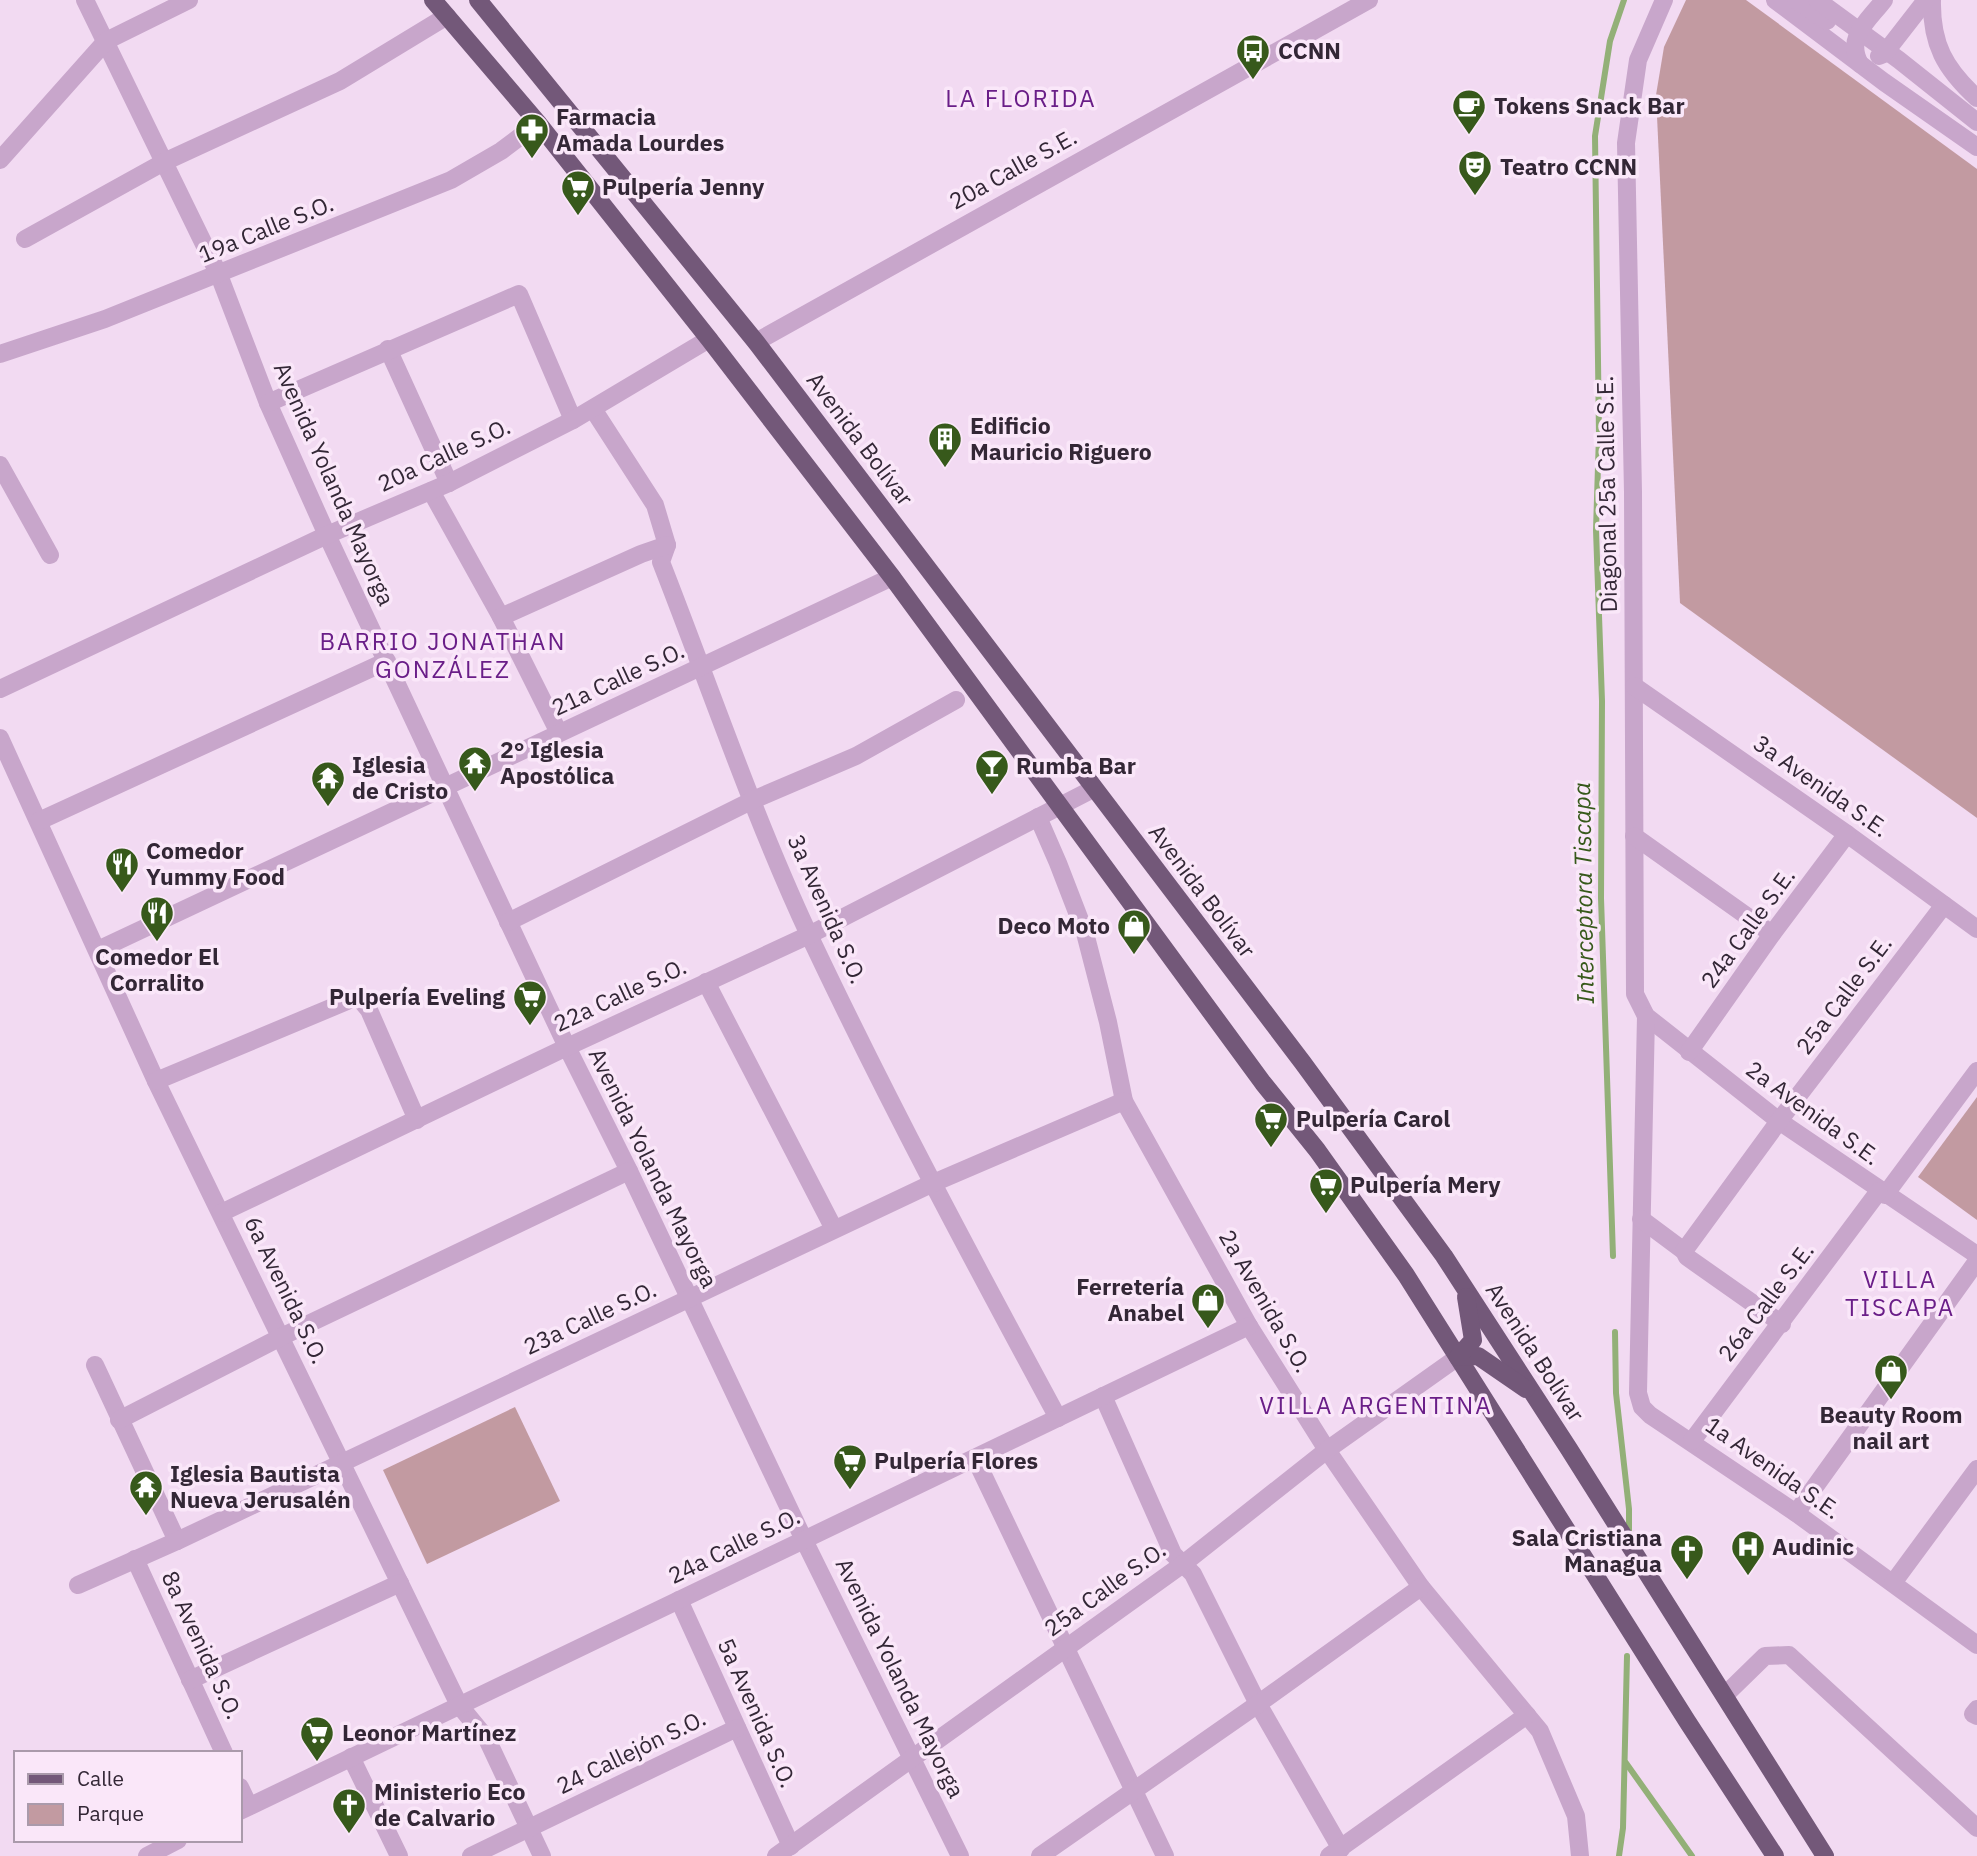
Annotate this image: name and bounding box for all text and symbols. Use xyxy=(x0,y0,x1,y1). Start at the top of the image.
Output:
bus stop icon: CCNN xyxy=(1234,32,1272,81)
place label: CCNN xyxy=(1278,35,1341,65)
district label: LA FLORIDA xyxy=(945,82,1097,114)
cafe icon: Tokens Snack Bar xyxy=(1450,87,1488,136)
place label: Tokens Snack Bar xyxy=(1494,90,1685,120)
place label: Farmacia Amada Lourdes xyxy=(556,101,724,157)
pharmacy icon: Farmacia Amada Lourdes xyxy=(513,111,551,160)
street label: 20a Calle S.E. xyxy=(943,121,1082,216)
theatre icon: Teatro CCNN xyxy=(1456,148,1494,197)
place label: Teatro CCNN xyxy=(1500,151,1637,181)
supermarket icon: Pulpería Jenny xyxy=(559,168,597,217)
place label: Pulpería Jenny xyxy=(602,171,765,201)
street label: 19a Calle S.O. xyxy=(194,187,338,269)
street label: Avenida Yolanda Mayorga xyxy=(268,357,402,610)
street label: Avenida Bolívar xyxy=(801,366,921,512)
street label: Diagonal 25a Calle S.E. xyxy=(1589,375,1623,613)
street label: 20a Calle S.O. xyxy=(372,410,515,498)
place label: Edificio Mauricio Riguero xyxy=(970,410,1152,466)
building icon: Edificio Mauricio Riguero xyxy=(926,420,964,469)
district label: BARRIO JONATHAN GONZÁLEZ xyxy=(320,625,566,685)
street label: 21a Calle S.O. xyxy=(546,634,689,722)
street label: 3a Avenida S.E. xyxy=(1748,727,1895,843)
place label: 2° Iglesia Apostólica xyxy=(500,734,614,790)
temple icon: 2° Iglesia Apostólica xyxy=(456,744,494,793)
bar icon: Rumba Bar xyxy=(973,747,1011,796)
place label: Iglesia de Cristo xyxy=(352,749,448,805)
place label: Rumba Bar xyxy=(1016,750,1136,780)
temple icon: Iglesia de Cristo xyxy=(309,759,347,808)
water label: Interceptora Tiscapa xyxy=(1565,782,1601,1004)
street label: Avenida Bolívar xyxy=(1143,818,1263,964)
street label: 3a Avenida S.O. xyxy=(782,829,874,988)
place label: Comedor Yummy Food xyxy=(146,835,285,891)
restaurant icon: Comedor Yummy Food xyxy=(103,845,141,894)
street label: 24a Calle S.E. xyxy=(1693,861,1801,994)
restaurant icon: Comedor El Corralito xyxy=(138,894,176,943)
shop icon: Deco Moto xyxy=(1115,907,1153,956)
place label: Deco Moto xyxy=(998,910,1110,940)
street label: 25a Calle S.E. xyxy=(1789,929,1898,1060)
place label: Comedor El Corralito xyxy=(95,941,219,997)
street label: 22a Calle S.O. xyxy=(548,950,691,1038)
supermarket icon: Pulpería Eveling xyxy=(511,978,549,1027)
place label: Pulpería Eveling xyxy=(329,981,505,1011)
street label: Avenida Yolanda Mayorga xyxy=(583,1043,725,1292)
street label: 2a Avenida S.E. xyxy=(1741,1053,1887,1171)
supermarket icon: Pulpería Carol xyxy=(1252,1100,1290,1149)
place label: Pulpería Carol xyxy=(1296,1103,1450,1133)
supermarket icon: Pulpería Mery xyxy=(1307,1166,1345,1215)
place label: Pulpería Mery xyxy=(1350,1169,1501,1199)
street label: 6a Avenida S.O. xyxy=(238,1211,335,1368)
street label: 2a Avenida S.O. xyxy=(1213,1224,1319,1377)
street label: 26a Calle S.E. xyxy=(1711,1236,1820,1367)
district label: VILLA TISCAPA xyxy=(1845,1263,1955,1323)
place label: Ferretería Anabel xyxy=(1076,1271,1184,1327)
street label: 23a Calle S.O. xyxy=(518,1273,661,1361)
street label: Avenida Bolívar xyxy=(1480,1276,1592,1427)
shop icon: Ferretería Anabel xyxy=(1189,1281,1227,1330)
shop icon: Beauty Room nail art xyxy=(1872,1352,1910,1401)
district label: VILLA ARGENTINA xyxy=(1259,1389,1493,1421)
place label: Beauty Room nail art xyxy=(1819,1399,1963,1455)
street label: 1a Avenida S.E. xyxy=(1700,1409,1847,1525)
supermarket icon: Pulpería Flores xyxy=(831,1442,869,1491)
place label: Pulpería Flores xyxy=(874,1445,1038,1475)
place label: Iglesia Bautista Nueva Jerusalén xyxy=(170,1458,351,1514)
temple icon: Iglesia Bautista Nueva Jerusalén xyxy=(127,1468,165,1517)
street label: 24a Calle S.O. xyxy=(663,1500,804,1590)
place label: Sala Cristiana Managua xyxy=(1512,1522,1662,1578)
hospital icon: Audinic xyxy=(1729,1528,1767,1577)
place label: Audinic xyxy=(1772,1531,1854,1561)
church icon: Sala Cristiana Managua xyxy=(1668,1532,1706,1581)
street label: 25a Calle S.O. xyxy=(1038,1534,1171,1642)
street label: Avenida Yolanda Mayorga xyxy=(830,1553,972,1802)
street label: 8a Avenida S.O. xyxy=(155,1566,250,1724)
street label: 5a Avenida S.O. xyxy=(712,1633,804,1792)
street label: 24 Callejón S.O. xyxy=(551,1702,710,1800)
supermarket icon: Leonor Martínez xyxy=(298,1714,336,1763)
place label: Leonor Martínez xyxy=(342,1717,516,1747)
legend xyxy=(14,1751,242,1842)
text: Calle xyxy=(77,1764,124,1792)
place label: Ministerio Eco de Calvario xyxy=(374,1776,526,1832)
church icon: Ministerio Eco de Calvario xyxy=(330,1786,368,1835)
text: Parque xyxy=(77,1799,144,1827)

